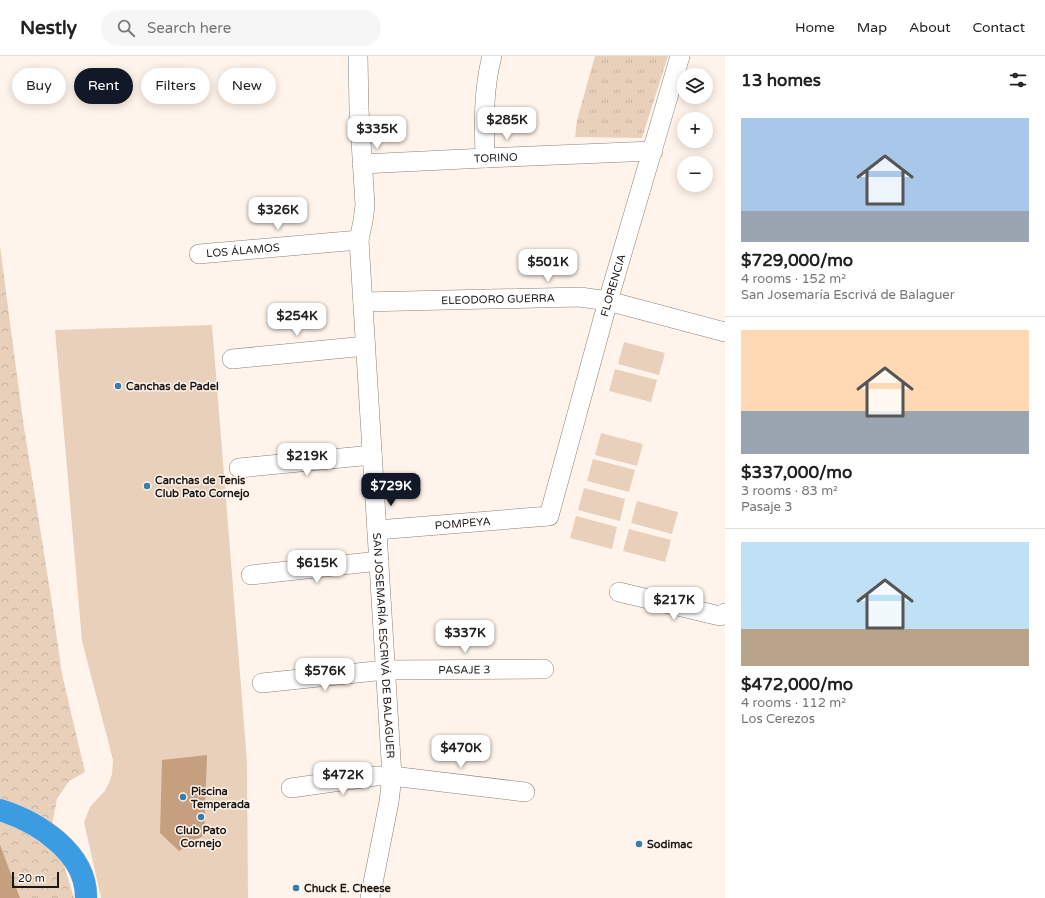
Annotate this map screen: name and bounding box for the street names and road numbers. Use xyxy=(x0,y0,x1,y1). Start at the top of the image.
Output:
street label: TORINO xyxy=(474,151,518,166)
street label: LOS ÁLAMOS xyxy=(206,241,280,260)
street label: FLORENCIA xyxy=(598,252,628,318)
street label: ELEODORO GUERRA xyxy=(441,292,555,307)
street label: POMPEYA xyxy=(434,515,491,532)
street label: SAN JOSEMARÍA ESCRIVÁ DE BALAGUER xyxy=(370,532,397,759)
street label: PASAJE 3 xyxy=(438,663,490,677)

